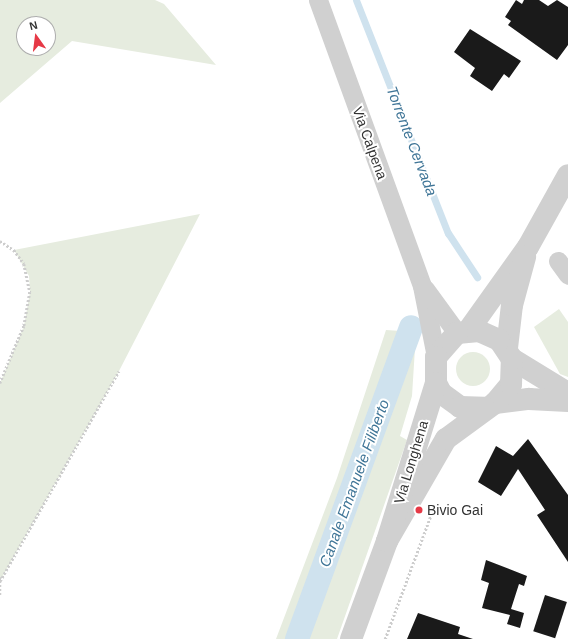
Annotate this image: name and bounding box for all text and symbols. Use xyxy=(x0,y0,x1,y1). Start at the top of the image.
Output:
north arrow xyxy=(16,16,56,56)
text: N xyxy=(28,19,39,32)
water label: Torrente Cervada xyxy=(383,84,441,198)
street label: Via Calpena xyxy=(349,104,391,182)
water label: Canale Emanuele Filiberto xyxy=(315,397,393,569)
street label: Via Longhena xyxy=(390,418,432,506)
place label: Bivio Gai xyxy=(427,502,483,518)
marker: Bivio Gai xyxy=(414,505,424,515)

